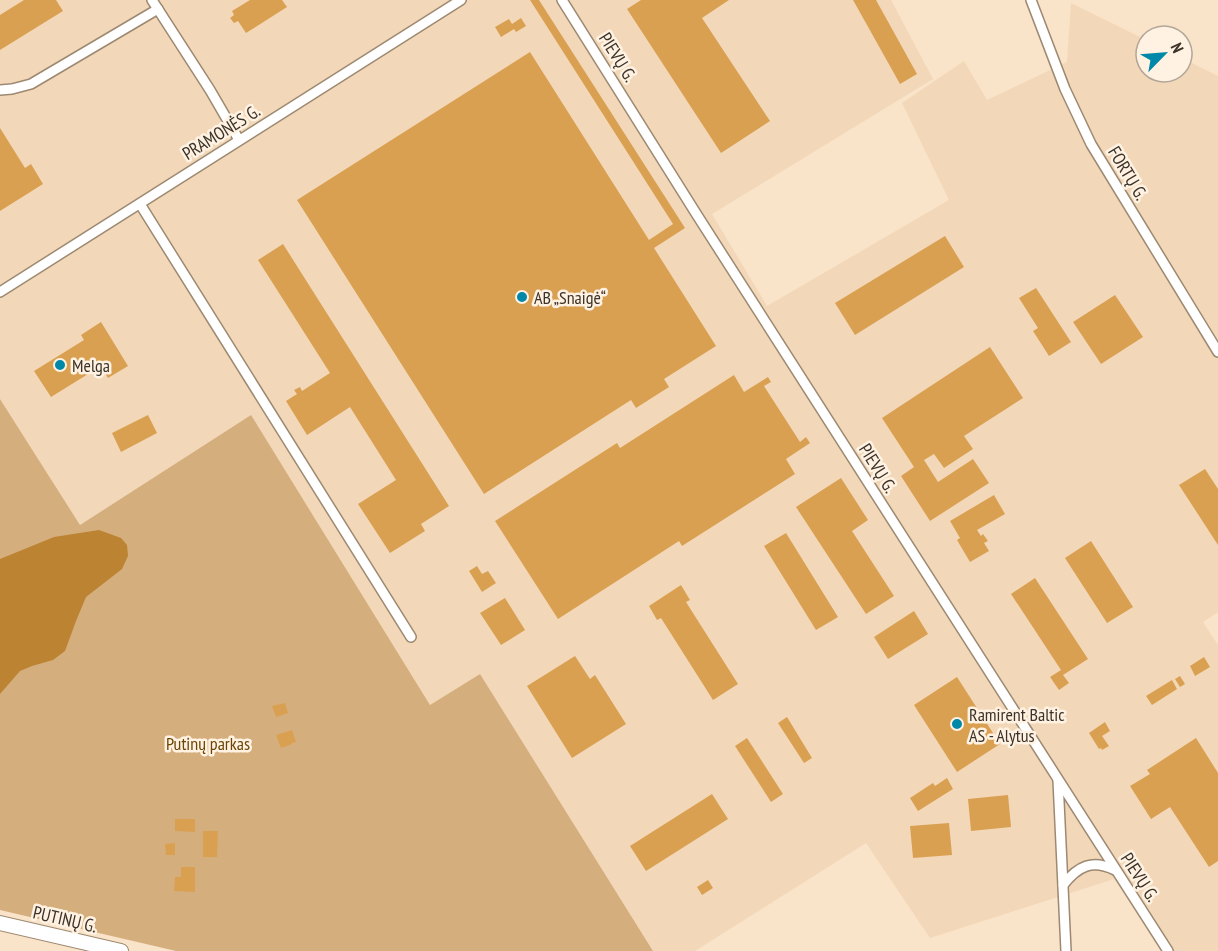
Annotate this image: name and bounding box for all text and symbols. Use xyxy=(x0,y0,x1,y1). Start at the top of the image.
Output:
north arrow xyxy=(1134,24,1194,84)
street label: PIEVŲ G. xyxy=(594,28,642,86)
text: N xyxy=(1167,40,1188,56)
street label: PRAMONĖS G. xyxy=(178,99,264,165)
street label: FORTŲ G. xyxy=(1103,142,1153,204)
place label: AB „Snaigė“ xyxy=(534,286,606,309)
marker: AB „Snaigė“ xyxy=(515,290,529,304)
place label: Melga xyxy=(72,354,110,377)
marker: Melga xyxy=(53,358,67,372)
street label: PIEVŲ G. xyxy=(854,439,902,497)
place label: Ramirent Baltic AS - Alytus xyxy=(969,703,1065,747)
marker: Ramirent Baltic AS - Alytus xyxy=(950,717,964,731)
park label: Putinų parkas xyxy=(166,732,250,755)
street label: PIEVŲ G. xyxy=(1116,848,1164,906)
street label: PUTINŲ G. xyxy=(31,901,99,937)

